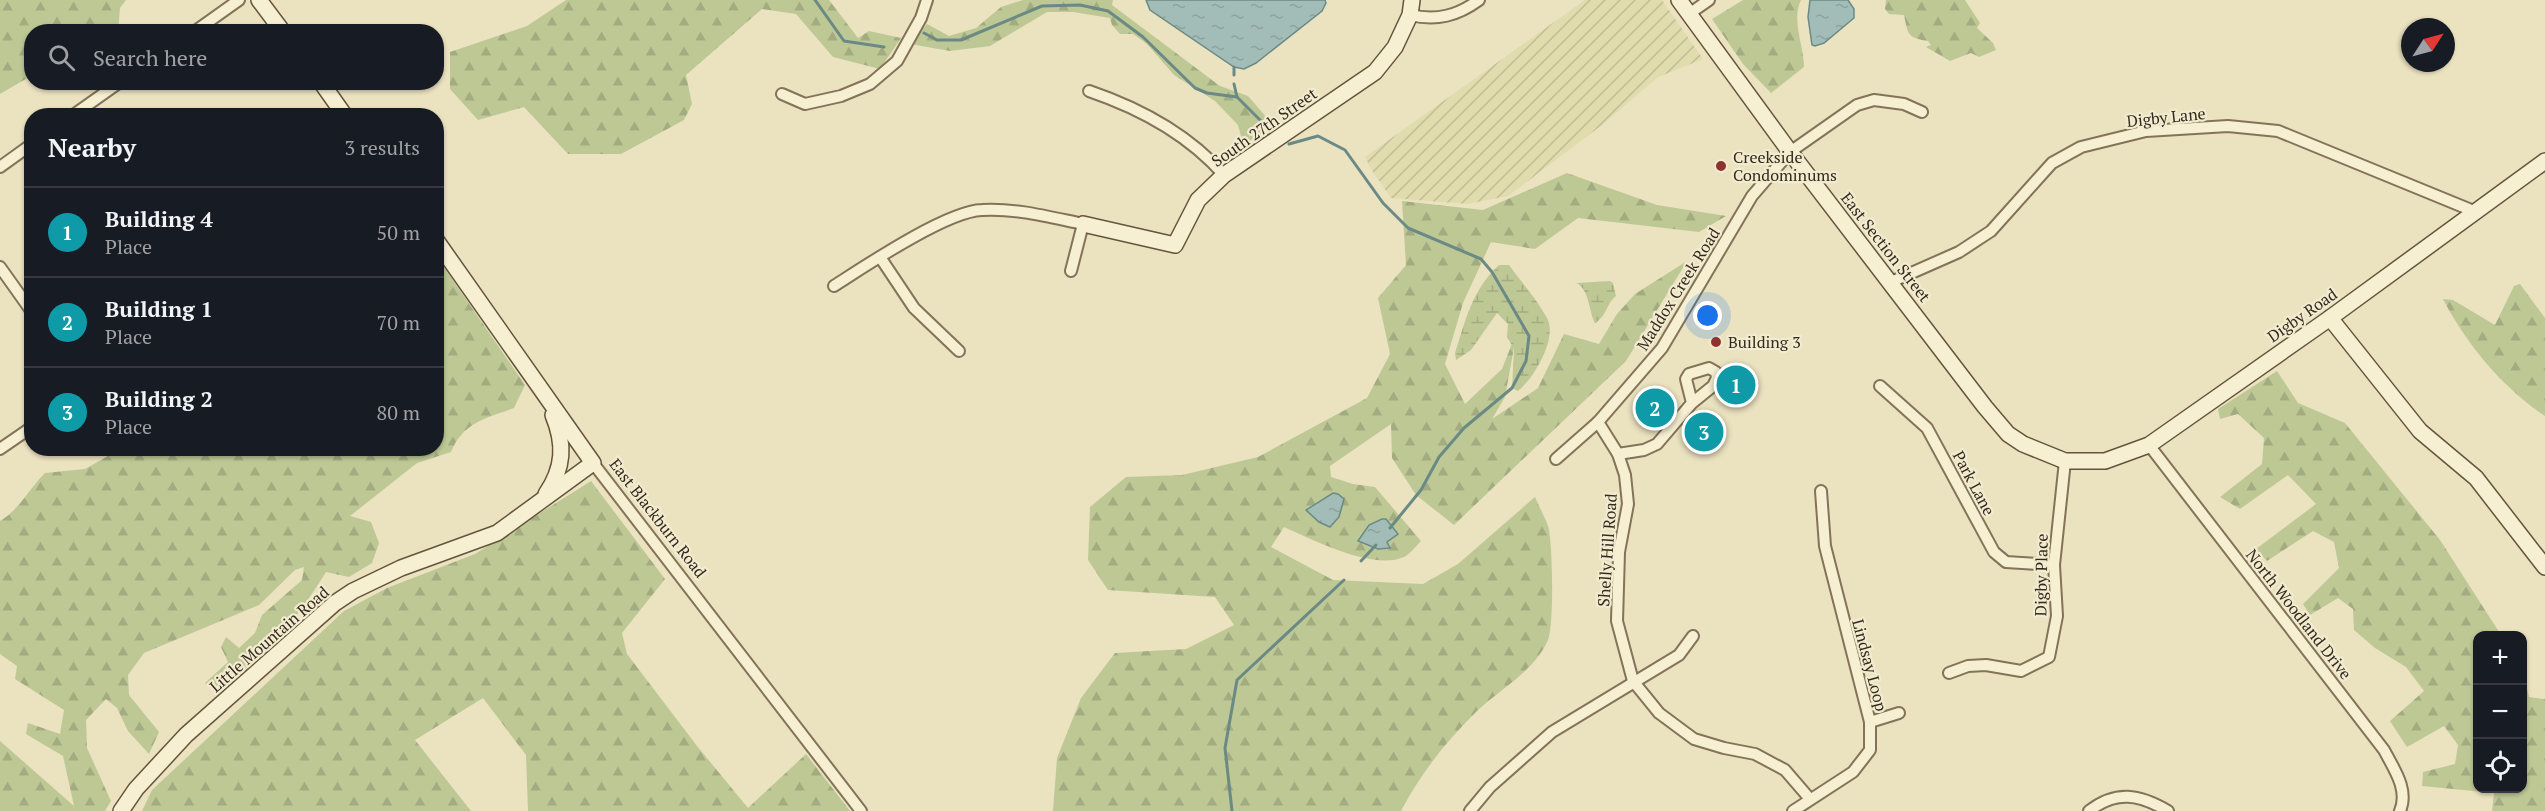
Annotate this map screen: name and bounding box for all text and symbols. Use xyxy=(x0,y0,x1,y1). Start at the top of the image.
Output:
north arrow xyxy=(2401,18,2455,72)
search box xyxy=(24,24,444,90)
icon: search xyxy=(45,41,78,74)
text: Search here xyxy=(93,43,207,72)
street label: South 27th Street xyxy=(1207,82,1321,172)
street label: Digby Lane xyxy=(2125,102,2207,132)
text: Nearby xyxy=(48,130,136,164)
text: 3 results xyxy=(345,134,420,161)
place label: Creekside Condominums xyxy=(1733,146,1837,186)
marker: Creekside Condominums xyxy=(1714,159,1728,173)
street label: East Section Street xyxy=(1836,187,1936,307)
text: Building 4 xyxy=(105,204,213,233)
text: 1 xyxy=(62,219,73,246)
text: 50 m xyxy=(377,219,420,246)
street label: Maddox Creek Road xyxy=(1631,223,1725,355)
text: Place xyxy=(105,233,152,260)
street label: Digby Road xyxy=(2263,283,2341,347)
text: Building 1 xyxy=(105,294,213,323)
your location xyxy=(1693,301,1722,330)
text: 2 xyxy=(62,309,73,336)
text: 70 m xyxy=(377,309,420,336)
text: Place xyxy=(105,323,152,350)
place label: Building 3 xyxy=(1728,331,1801,353)
marker: Building 3 xyxy=(1709,335,1723,349)
pin: 1 xyxy=(1716,362,1756,408)
text: Building 2 xyxy=(105,384,213,413)
pin: 2 xyxy=(1636,386,1674,430)
text: 3 xyxy=(62,399,73,426)
text: 80 m xyxy=(377,399,420,426)
pin: 3 xyxy=(1684,410,1724,454)
text: Place xyxy=(105,413,152,440)
street label: Park Lane xyxy=(1948,447,2000,519)
street label: East Blackburn Road xyxy=(604,454,712,582)
street label: Shelly Hill Road xyxy=(1592,493,1622,607)
street label: Digby Place xyxy=(2029,534,2053,616)
street label: North Woodland Drive xyxy=(2241,544,2357,684)
street label: Little Mountain Road xyxy=(205,581,333,697)
street label: Lindsay Loop xyxy=(1847,617,1893,713)
map controls xyxy=(2473,631,2527,793)
button: + xyxy=(2473,631,2527,685)
button: − xyxy=(2473,685,2527,739)
button: locate xyxy=(2473,739,2527,793)

